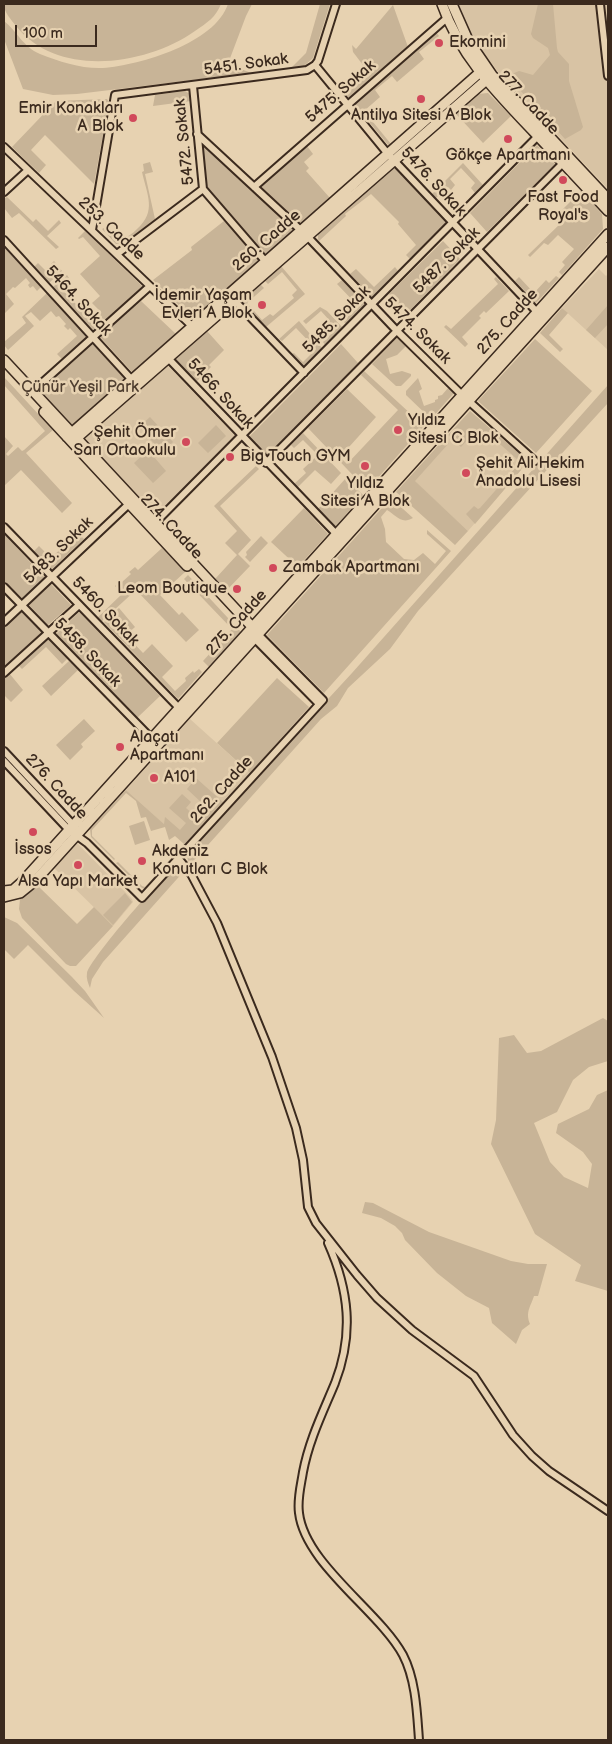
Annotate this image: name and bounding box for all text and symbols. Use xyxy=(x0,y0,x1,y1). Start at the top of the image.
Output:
scale bar xyxy=(18,15,100,47)
text: 100 m xyxy=(23,24,63,43)
place label: Ekomini xyxy=(449,33,506,53)
marker: Ekomini xyxy=(433,37,445,49)
street label: 5451. Sokak xyxy=(203,50,289,80)
street label: 5475. Sokak xyxy=(302,56,380,128)
street label: 277. Cadde xyxy=(493,67,563,139)
marker: Antilya Sitesi A Blok xyxy=(415,93,427,105)
street label: 5472. Sokak xyxy=(171,98,199,186)
place label: Emir Konakları A Blok xyxy=(18,99,123,137)
place label: Antilya Sitesi A Blok xyxy=(351,106,491,126)
marker: Emir Konakları A Blok xyxy=(127,112,139,124)
marker: Gökçe Apartmanı xyxy=(502,133,514,145)
street label: 5476. Sokak xyxy=(396,144,470,220)
place label: Gökçe Apartmanı xyxy=(446,146,570,166)
marker: Fast Food Royal's xyxy=(557,174,569,186)
place label: Fast Food Royal's xyxy=(527,188,599,226)
street label: 253. Cadde xyxy=(74,193,148,265)
street label: 260. Cadde xyxy=(229,206,305,276)
street label: 5487. Sokak xyxy=(410,224,484,298)
street label: 5464. Sokak xyxy=(41,262,115,340)
street label: 5485. Sokak xyxy=(299,282,375,358)
street label: 275. Cadde xyxy=(473,285,543,359)
place label: İdemir Yaşam Evleri A Blok xyxy=(154,286,252,324)
street label: 5474. Sokak xyxy=(379,293,455,369)
marker: İdemir Yaşam Evleri A Blok xyxy=(256,299,268,311)
street label: 5466. Sokak xyxy=(183,355,257,433)
park label: Çünür Yeşil Park xyxy=(21,378,139,398)
place label: Yıldız Sitesi C Blok xyxy=(408,411,498,449)
place label: Şehit Ömer Sarı Ortaokulu xyxy=(74,423,176,461)
marker: Yıldız Sitesi C Blok xyxy=(392,424,404,436)
marker: Şehit Ömer Sarı Ortaokulu xyxy=(180,436,192,448)
place label: Big Touch GYM xyxy=(240,447,351,467)
marker: Big Touch GYM xyxy=(224,451,236,463)
place label: Şehit Ali Hekim Anadolu Lisesi xyxy=(476,454,584,492)
marker: Yıldız Sitesi A Blok xyxy=(359,460,371,472)
marker: Şehit Ali Hekim Anadolu Lisesi xyxy=(460,467,472,479)
place label: Yıldız Sitesi A Blok xyxy=(321,474,409,512)
street label: 274. Cadde xyxy=(136,490,206,564)
street label: 5483. Sokak xyxy=(20,513,98,589)
place label: Zambak Apartmanı xyxy=(283,558,420,578)
marker: Zambak Apartmanı xyxy=(267,562,279,574)
street label: 5460. Sokak xyxy=(67,573,143,651)
place label: Leom Boutique xyxy=(117,579,227,599)
marker: Leom Boutique xyxy=(231,583,243,595)
street label: 275. Cadde xyxy=(202,586,272,660)
street label: 5458. Sokak xyxy=(49,615,125,691)
place label: Alaçatı Apartmanı xyxy=(130,728,204,766)
marker: Alaçatı Apartmanı xyxy=(114,741,126,753)
street label: 276. Cadde xyxy=(21,750,91,824)
street label: 262. Cadde xyxy=(187,752,257,828)
place label: A101 xyxy=(164,768,196,788)
marker: A101 xyxy=(148,772,160,784)
marker: İssos xyxy=(27,826,39,838)
place label: İssos xyxy=(14,840,52,860)
place label: Akdeniz Konutları C Blok xyxy=(152,842,267,880)
marker: Akdeniz Konutları C Blok xyxy=(136,855,148,867)
marker: Alsa Yapı Market xyxy=(72,859,84,871)
place label: Alsa Yapı Market xyxy=(18,872,138,892)

